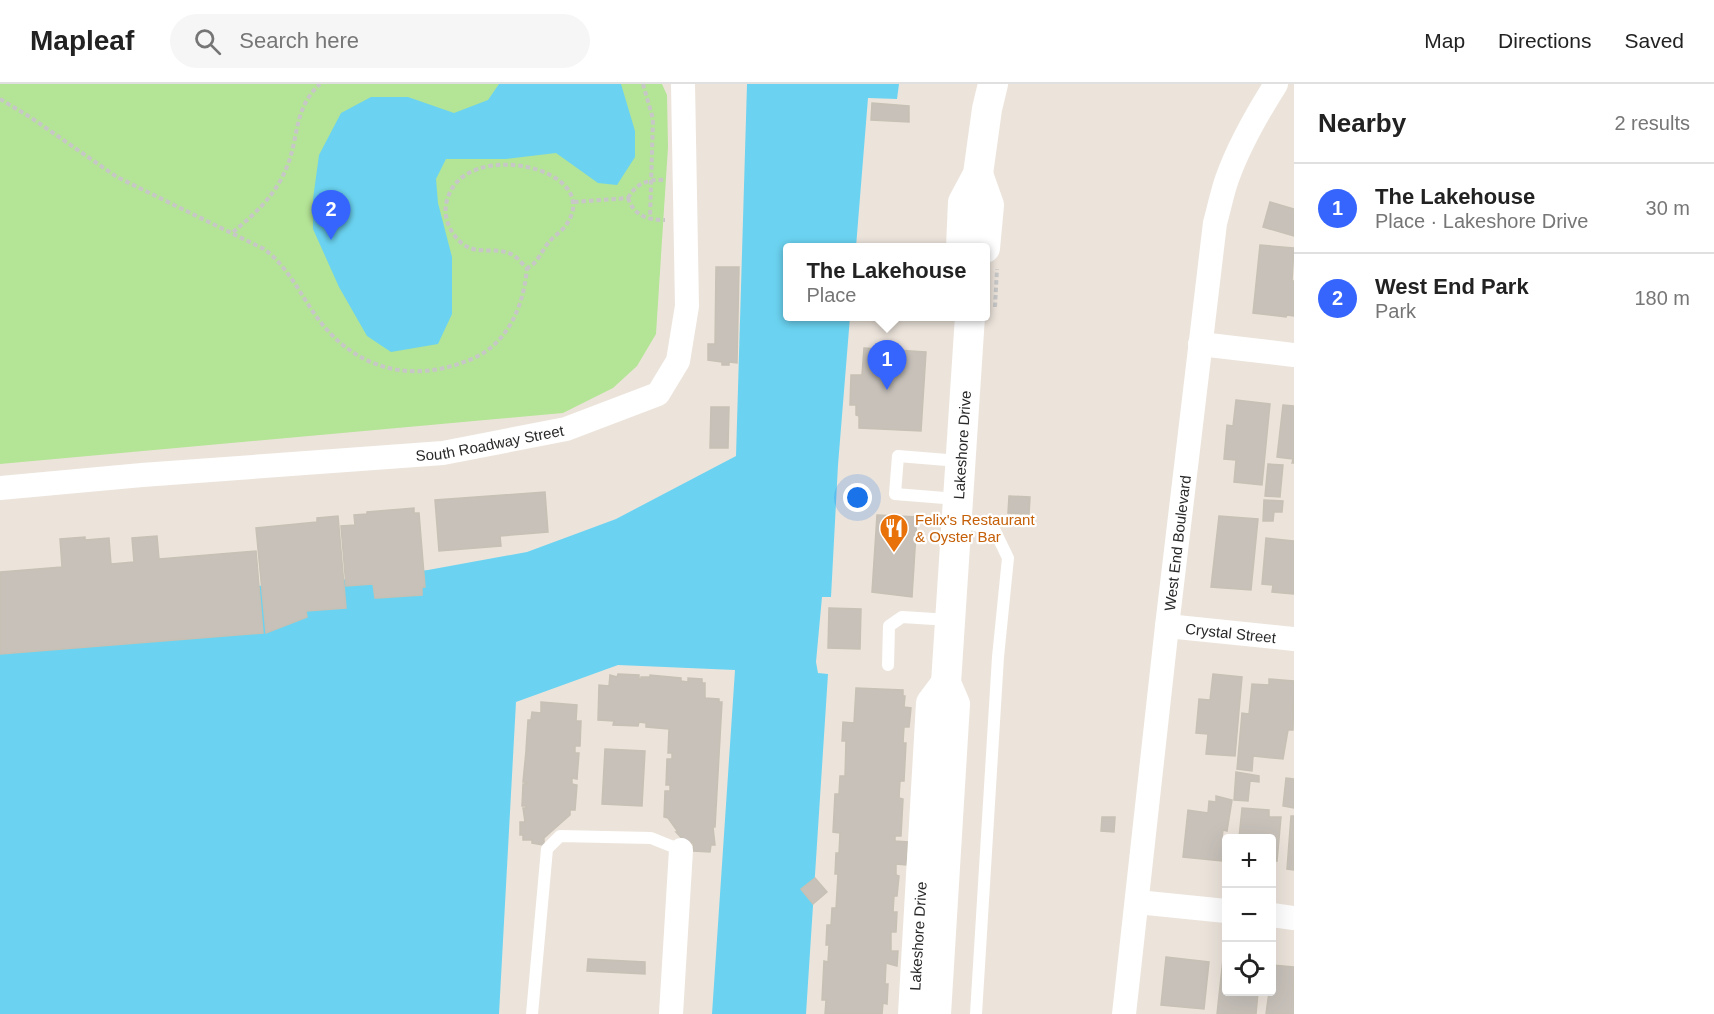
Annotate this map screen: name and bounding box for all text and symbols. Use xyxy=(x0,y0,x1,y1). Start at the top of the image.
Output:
search box xyxy=(170,14,590,68)
text: Mapleaf xyxy=(30,25,134,56)
icon: search xyxy=(191,25,224,58)
text: Search here xyxy=(239,28,359,53)
text: Map xyxy=(1424,29,1465,52)
text: Directions xyxy=(1498,29,1591,52)
text: Saved xyxy=(1624,29,1684,52)
text: Nearby xyxy=(1318,108,1406,138)
text: 2 results xyxy=(1614,112,1690,134)
text: The Lakehouse xyxy=(1375,184,1535,209)
pin: 2 xyxy=(312,190,350,240)
text: 1 xyxy=(1332,197,1343,219)
text: 30 m xyxy=(1646,197,1690,219)
text: Place · Lakeshore Drive xyxy=(1375,210,1588,232)
popup xyxy=(783,243,990,321)
text: The Lakehouse xyxy=(806,258,967,283)
text: West End Park xyxy=(1375,274,1529,299)
text: Place xyxy=(806,284,856,306)
text: 2 xyxy=(1332,287,1343,309)
text: 180 m xyxy=(1634,287,1690,309)
text: Park xyxy=(1375,300,1416,322)
pin: 1 xyxy=(868,340,906,390)
street label: Lakeshore Drive xyxy=(950,390,974,500)
street label: South Roadway Street xyxy=(415,421,566,463)
street label: West End Boulevard xyxy=(1160,474,1193,612)
your location xyxy=(843,483,872,512)
place label: Felix's Restaurant & Oyster Bar xyxy=(915,511,1035,545)
restaurant icon: Felix's Restaurant & Oyster Bar xyxy=(878,512,910,554)
street label: Crystal Street xyxy=(1185,619,1278,646)
map controls xyxy=(1222,834,1276,996)
button: + xyxy=(1222,834,1276,888)
street label: Lakeshore Drive xyxy=(906,881,929,991)
button: − xyxy=(1222,888,1276,942)
button: locate xyxy=(1222,942,1276,996)

